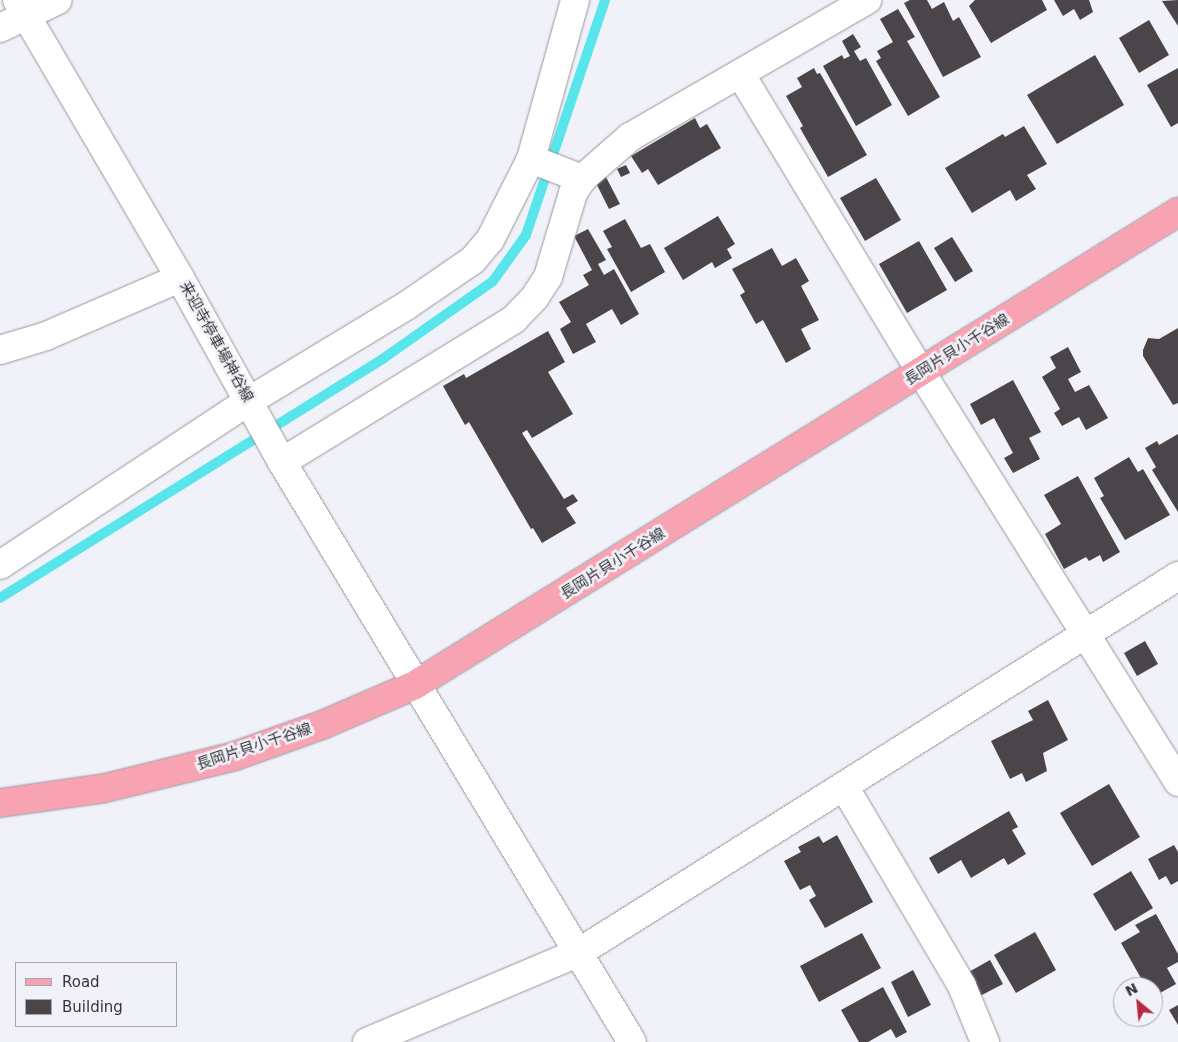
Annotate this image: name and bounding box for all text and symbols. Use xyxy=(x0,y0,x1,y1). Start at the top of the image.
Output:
street label: 来迎寺停車場神谷線 xyxy=(175,279,257,405)
street label: 長岡片貝小千谷線 xyxy=(901,311,1013,389)
street label: 長岡片貝小千谷線 xyxy=(557,525,669,603)
street label: 長岡片貝小千谷線 xyxy=(194,720,314,774)
legend xyxy=(15,962,178,1027)
text: Road xyxy=(62,973,100,991)
north arrow xyxy=(1113,977,1163,1027)
text: N xyxy=(1122,980,1140,999)
text: Building xyxy=(62,998,123,1016)

